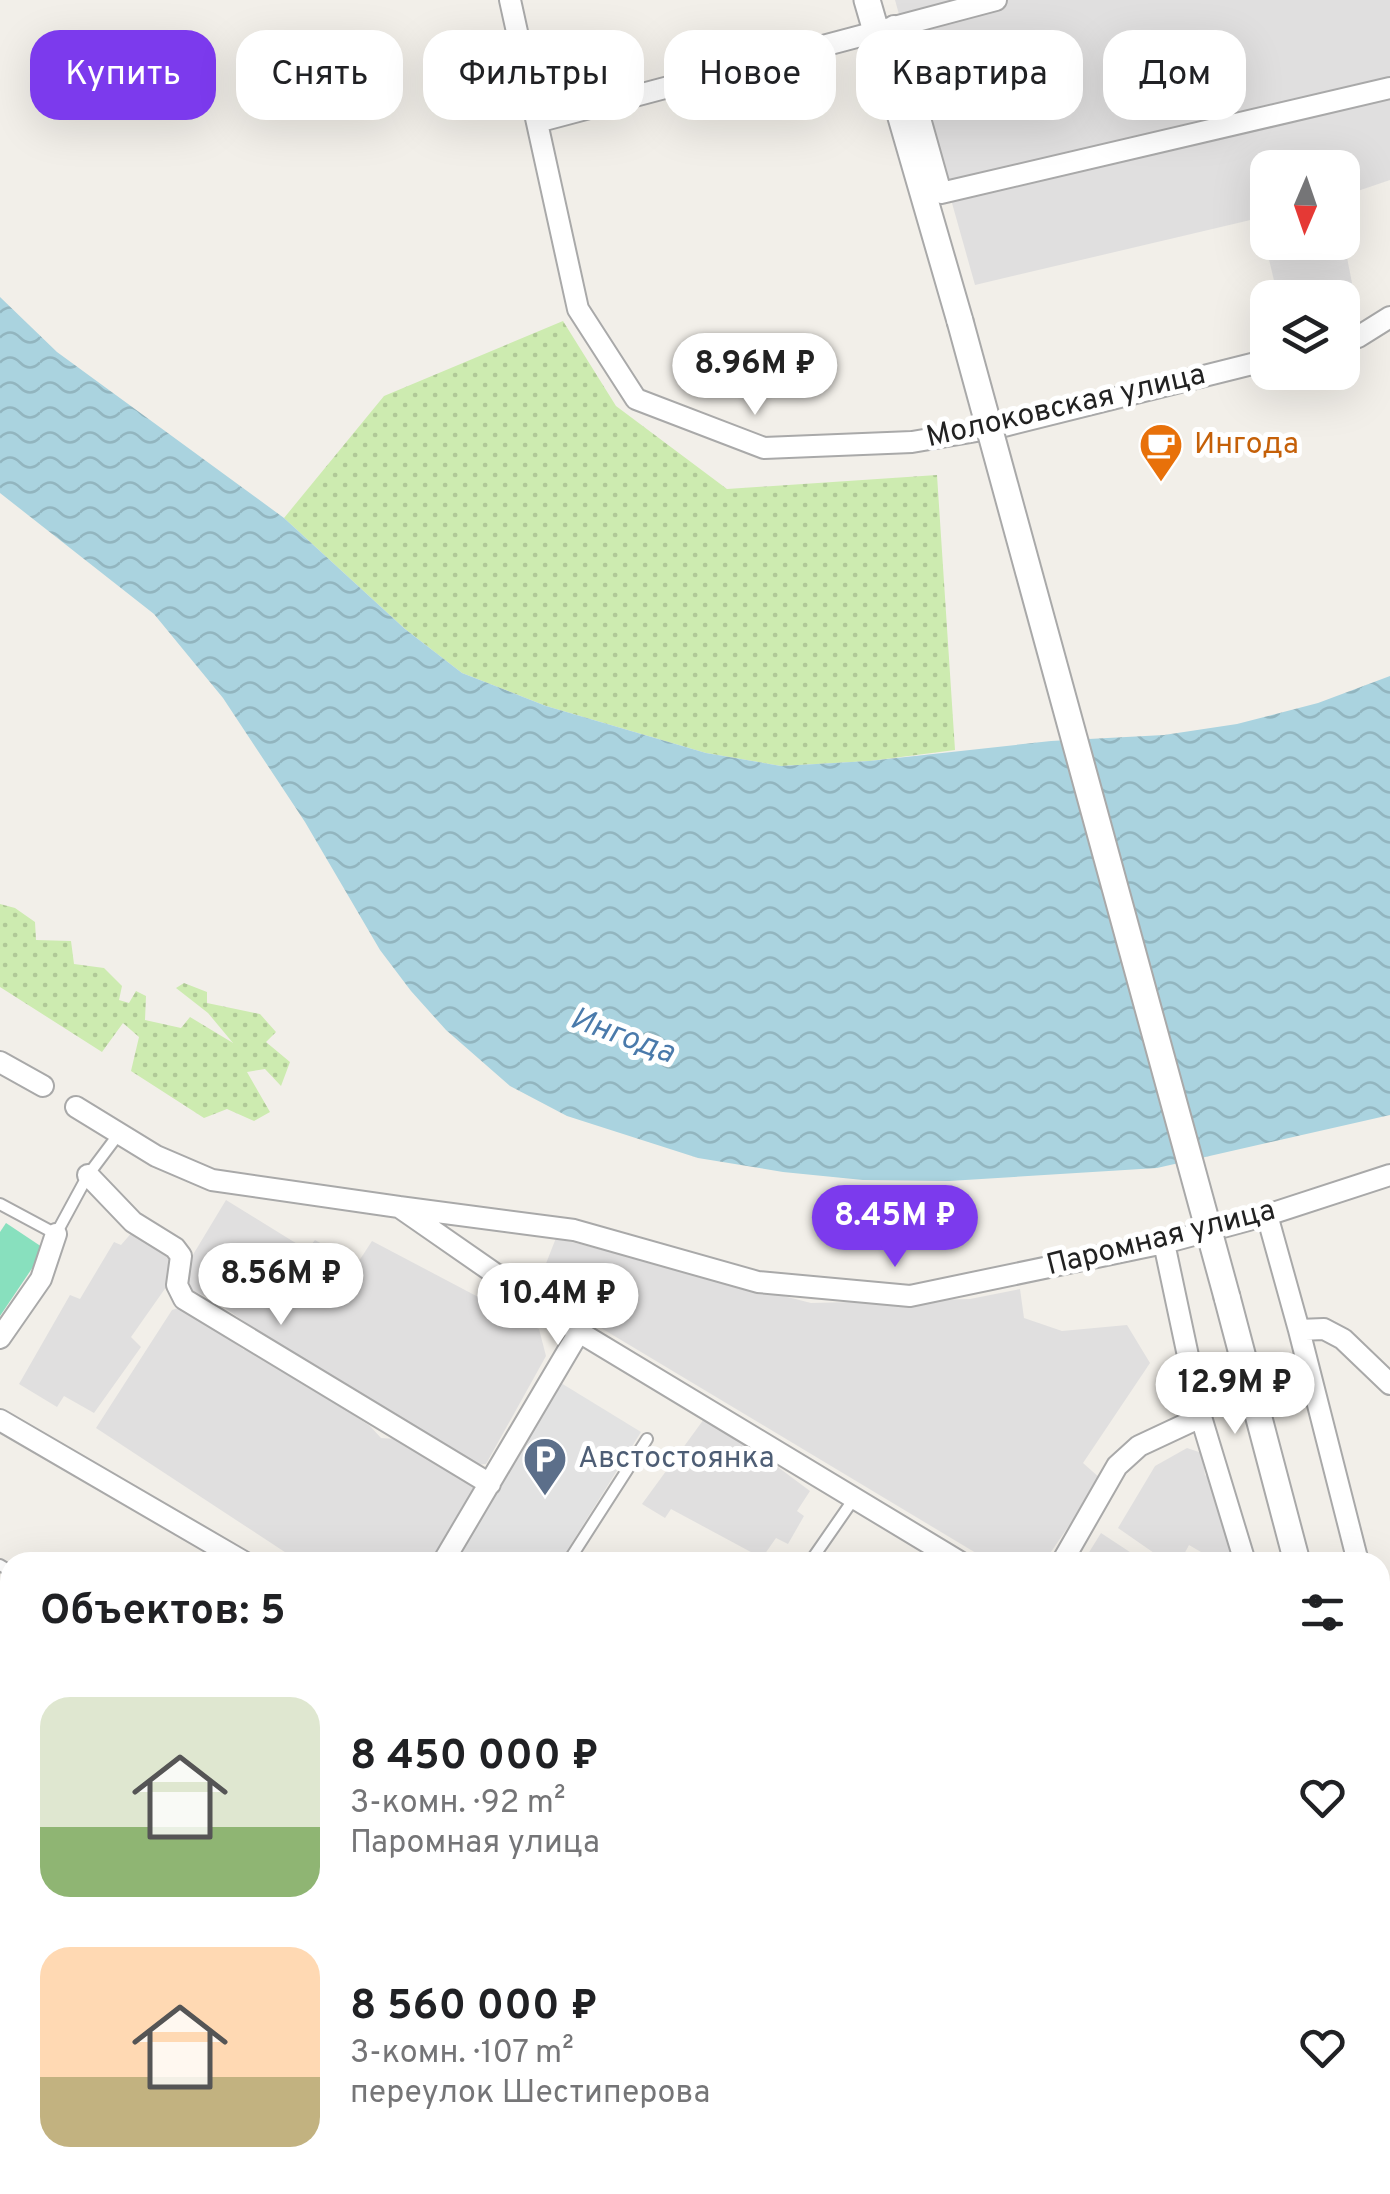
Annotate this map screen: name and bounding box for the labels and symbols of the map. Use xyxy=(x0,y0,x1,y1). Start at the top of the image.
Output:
north arrow xyxy=(1250,150,1360,260)
pin: 8.96M ₽ xyxy=(663,333,847,418)
street label: Молоковская улица xyxy=(923,357,1209,457)
cafe icon: Ингода xyxy=(1138,422,1184,483)
place label: Ингода xyxy=(1194,427,1299,464)
water label: Ингода xyxy=(564,1000,680,1074)
pin: 8.45M ₽ xyxy=(803,1185,987,1270)
street label: Паромная улица xyxy=(1043,1193,1279,1285)
pin: 8.56M ₽ xyxy=(189,1243,373,1328)
pin: 10.4M ₽ xyxy=(466,1263,650,1348)
pin: 12.9M ₽ xyxy=(1143,1352,1327,1437)
parking icon: Австостоянка xyxy=(522,1436,568,1497)
place label: Австостоянка xyxy=(578,1441,775,1478)

